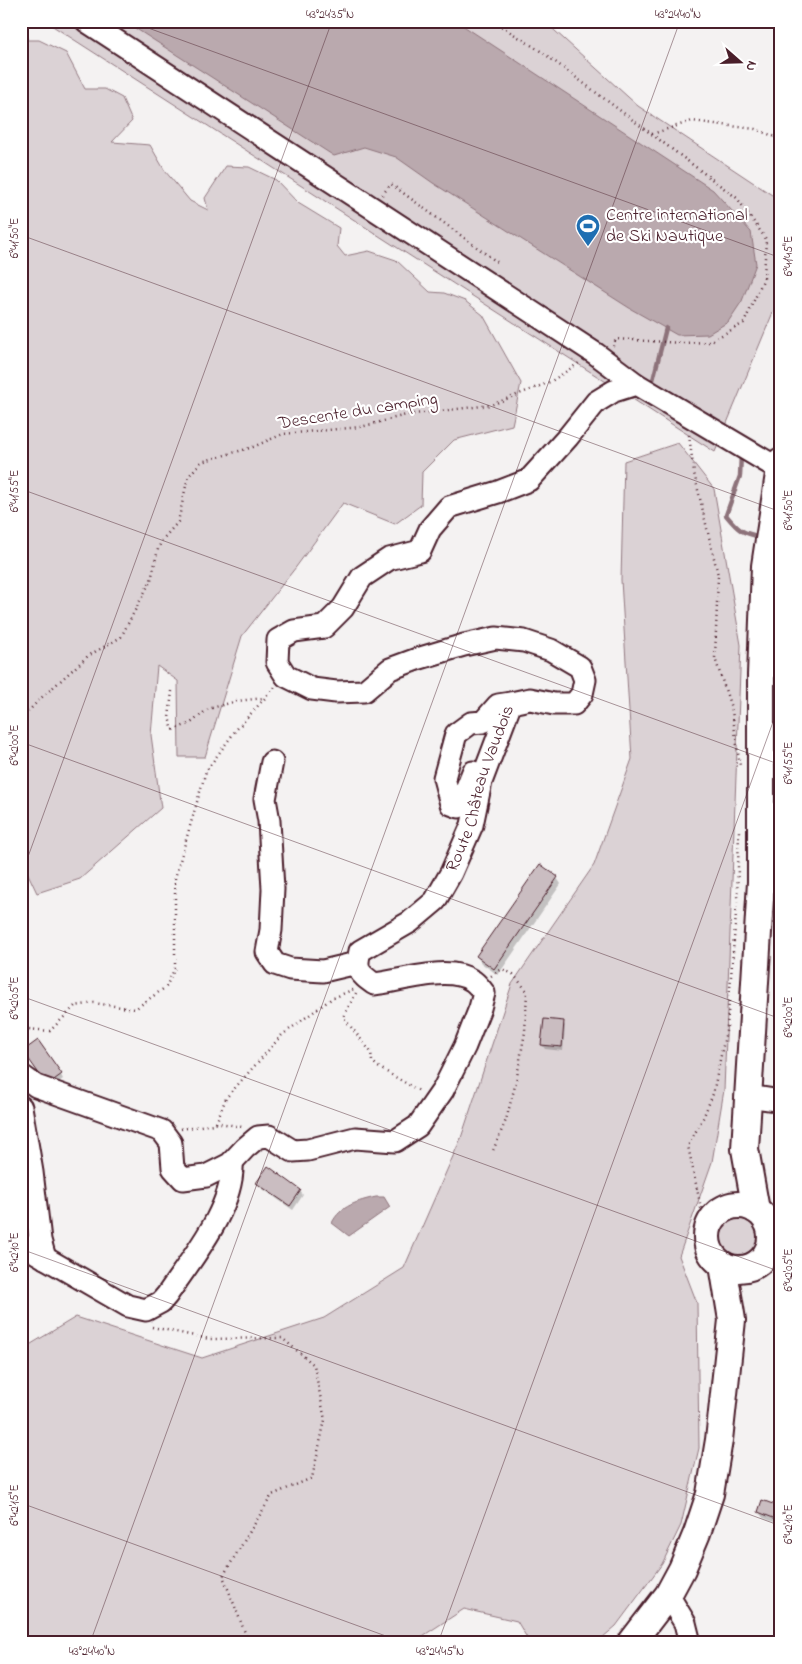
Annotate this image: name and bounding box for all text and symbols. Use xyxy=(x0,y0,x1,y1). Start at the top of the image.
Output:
text: 43°24'35"N xyxy=(306,6,354,24)
text: 43°24'40"N xyxy=(655,6,701,24)
north arrow xyxy=(714,38,764,88)
text: N xyxy=(739,58,762,74)
place label: Centre international de Ski Nautique xyxy=(606,203,748,250)
sports icon: Centre international de Ski Nautique xyxy=(575,213,601,247)
text: 6°41'50"E xyxy=(6,218,24,258)
text: 6°41'45"E xyxy=(780,236,798,276)
street label: Descente du camping xyxy=(276,387,439,439)
text: 6°41'55"E xyxy=(6,470,24,512)
text: 6°41'50"E xyxy=(780,490,798,530)
street label: Route Château Vaudois xyxy=(440,702,522,876)
text: 6°42'00"E xyxy=(6,724,24,766)
text: 6°41'55"E xyxy=(780,742,798,784)
text: 6°42'05"E xyxy=(6,977,24,1019)
text: 6°42'00"E xyxy=(780,996,798,1038)
text: 6°42'10"E xyxy=(6,1232,24,1272)
text: 6°42'05"E xyxy=(780,1249,798,1291)
text: 6°42'15"E xyxy=(6,1484,24,1526)
text: 6°42'10"E xyxy=(780,1504,798,1544)
text: 43°24'40"N xyxy=(69,1643,115,1661)
text: 43°24'45"N xyxy=(416,1643,464,1661)

